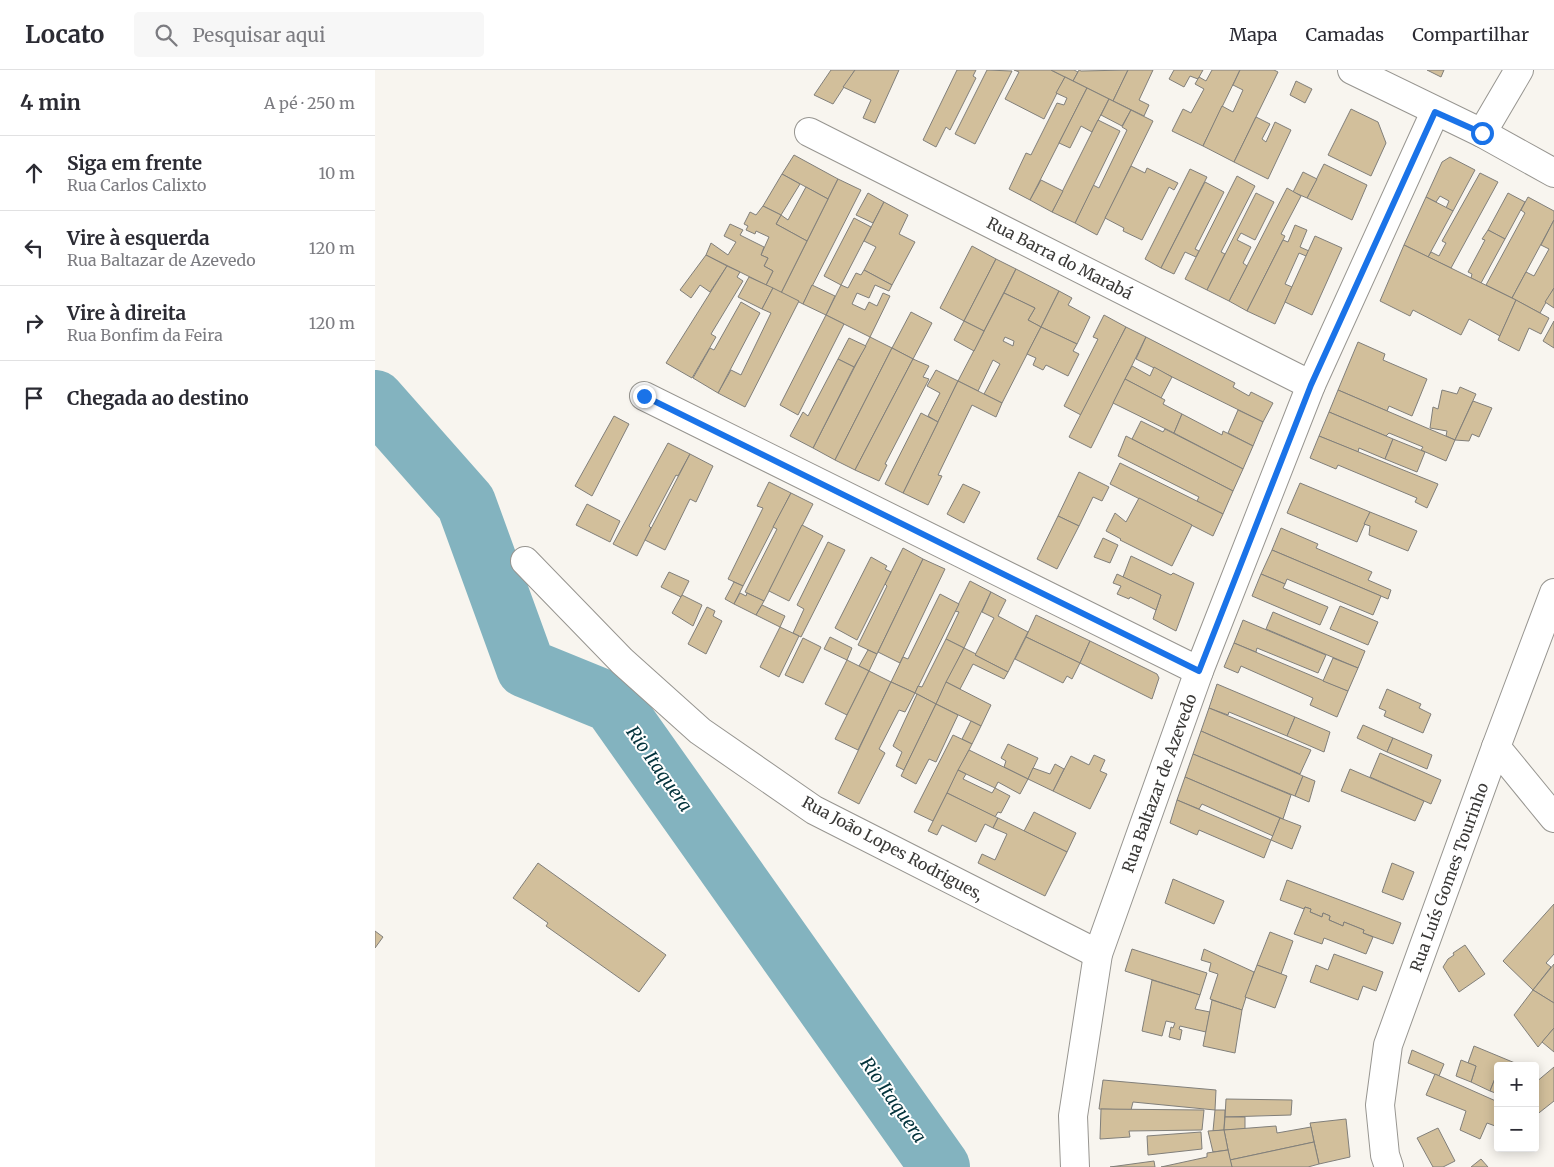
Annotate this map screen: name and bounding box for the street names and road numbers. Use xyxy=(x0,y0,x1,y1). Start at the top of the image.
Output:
street label: Rua Barra do Marabá xyxy=(984,213,1137,304)
street label: Rua Baltazar de Azevedo xyxy=(1117,691,1201,875)
street label: Rua Luís Gomes Tourinho xyxy=(1405,780,1493,974)
street label: Rua João Lopes Rodrigues, xyxy=(799,792,987,904)

